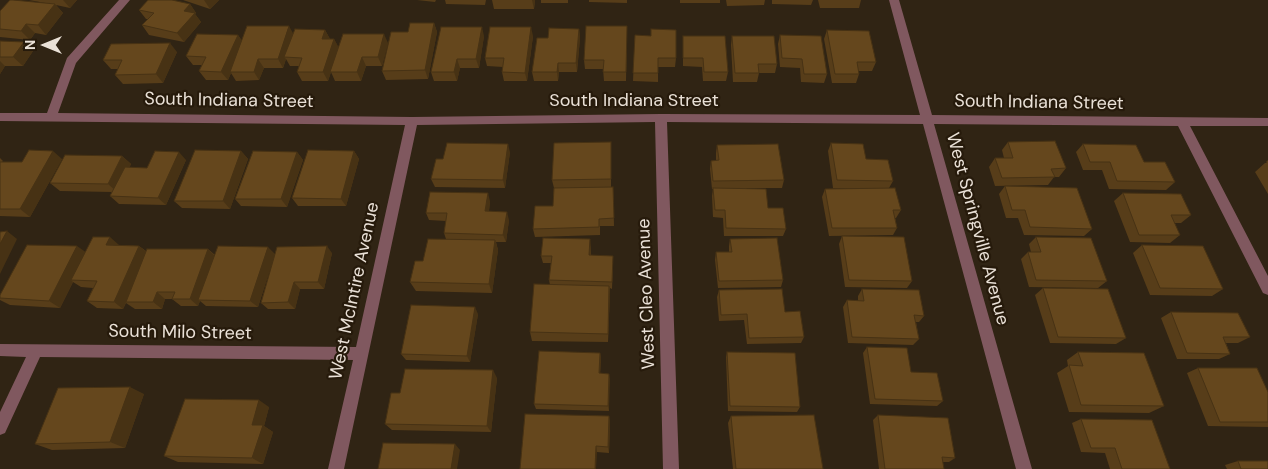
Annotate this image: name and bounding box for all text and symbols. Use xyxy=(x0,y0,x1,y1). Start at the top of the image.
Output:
north arrow xyxy=(20,20,70,70)
text: N xyxy=(21,40,39,50)
street label: South Indiana Street xyxy=(144,89,314,113)
street label: South Indiana Street xyxy=(549,90,719,112)
street label: South Indiana Street xyxy=(954,91,1124,115)
street label: West Springville Avenue xyxy=(941,130,1013,328)
street label: West McIntire Avenue xyxy=(326,200,384,382)
street label: West Cleo Avenue xyxy=(634,218,660,370)
street label: South Milo Street xyxy=(108,321,252,345)

